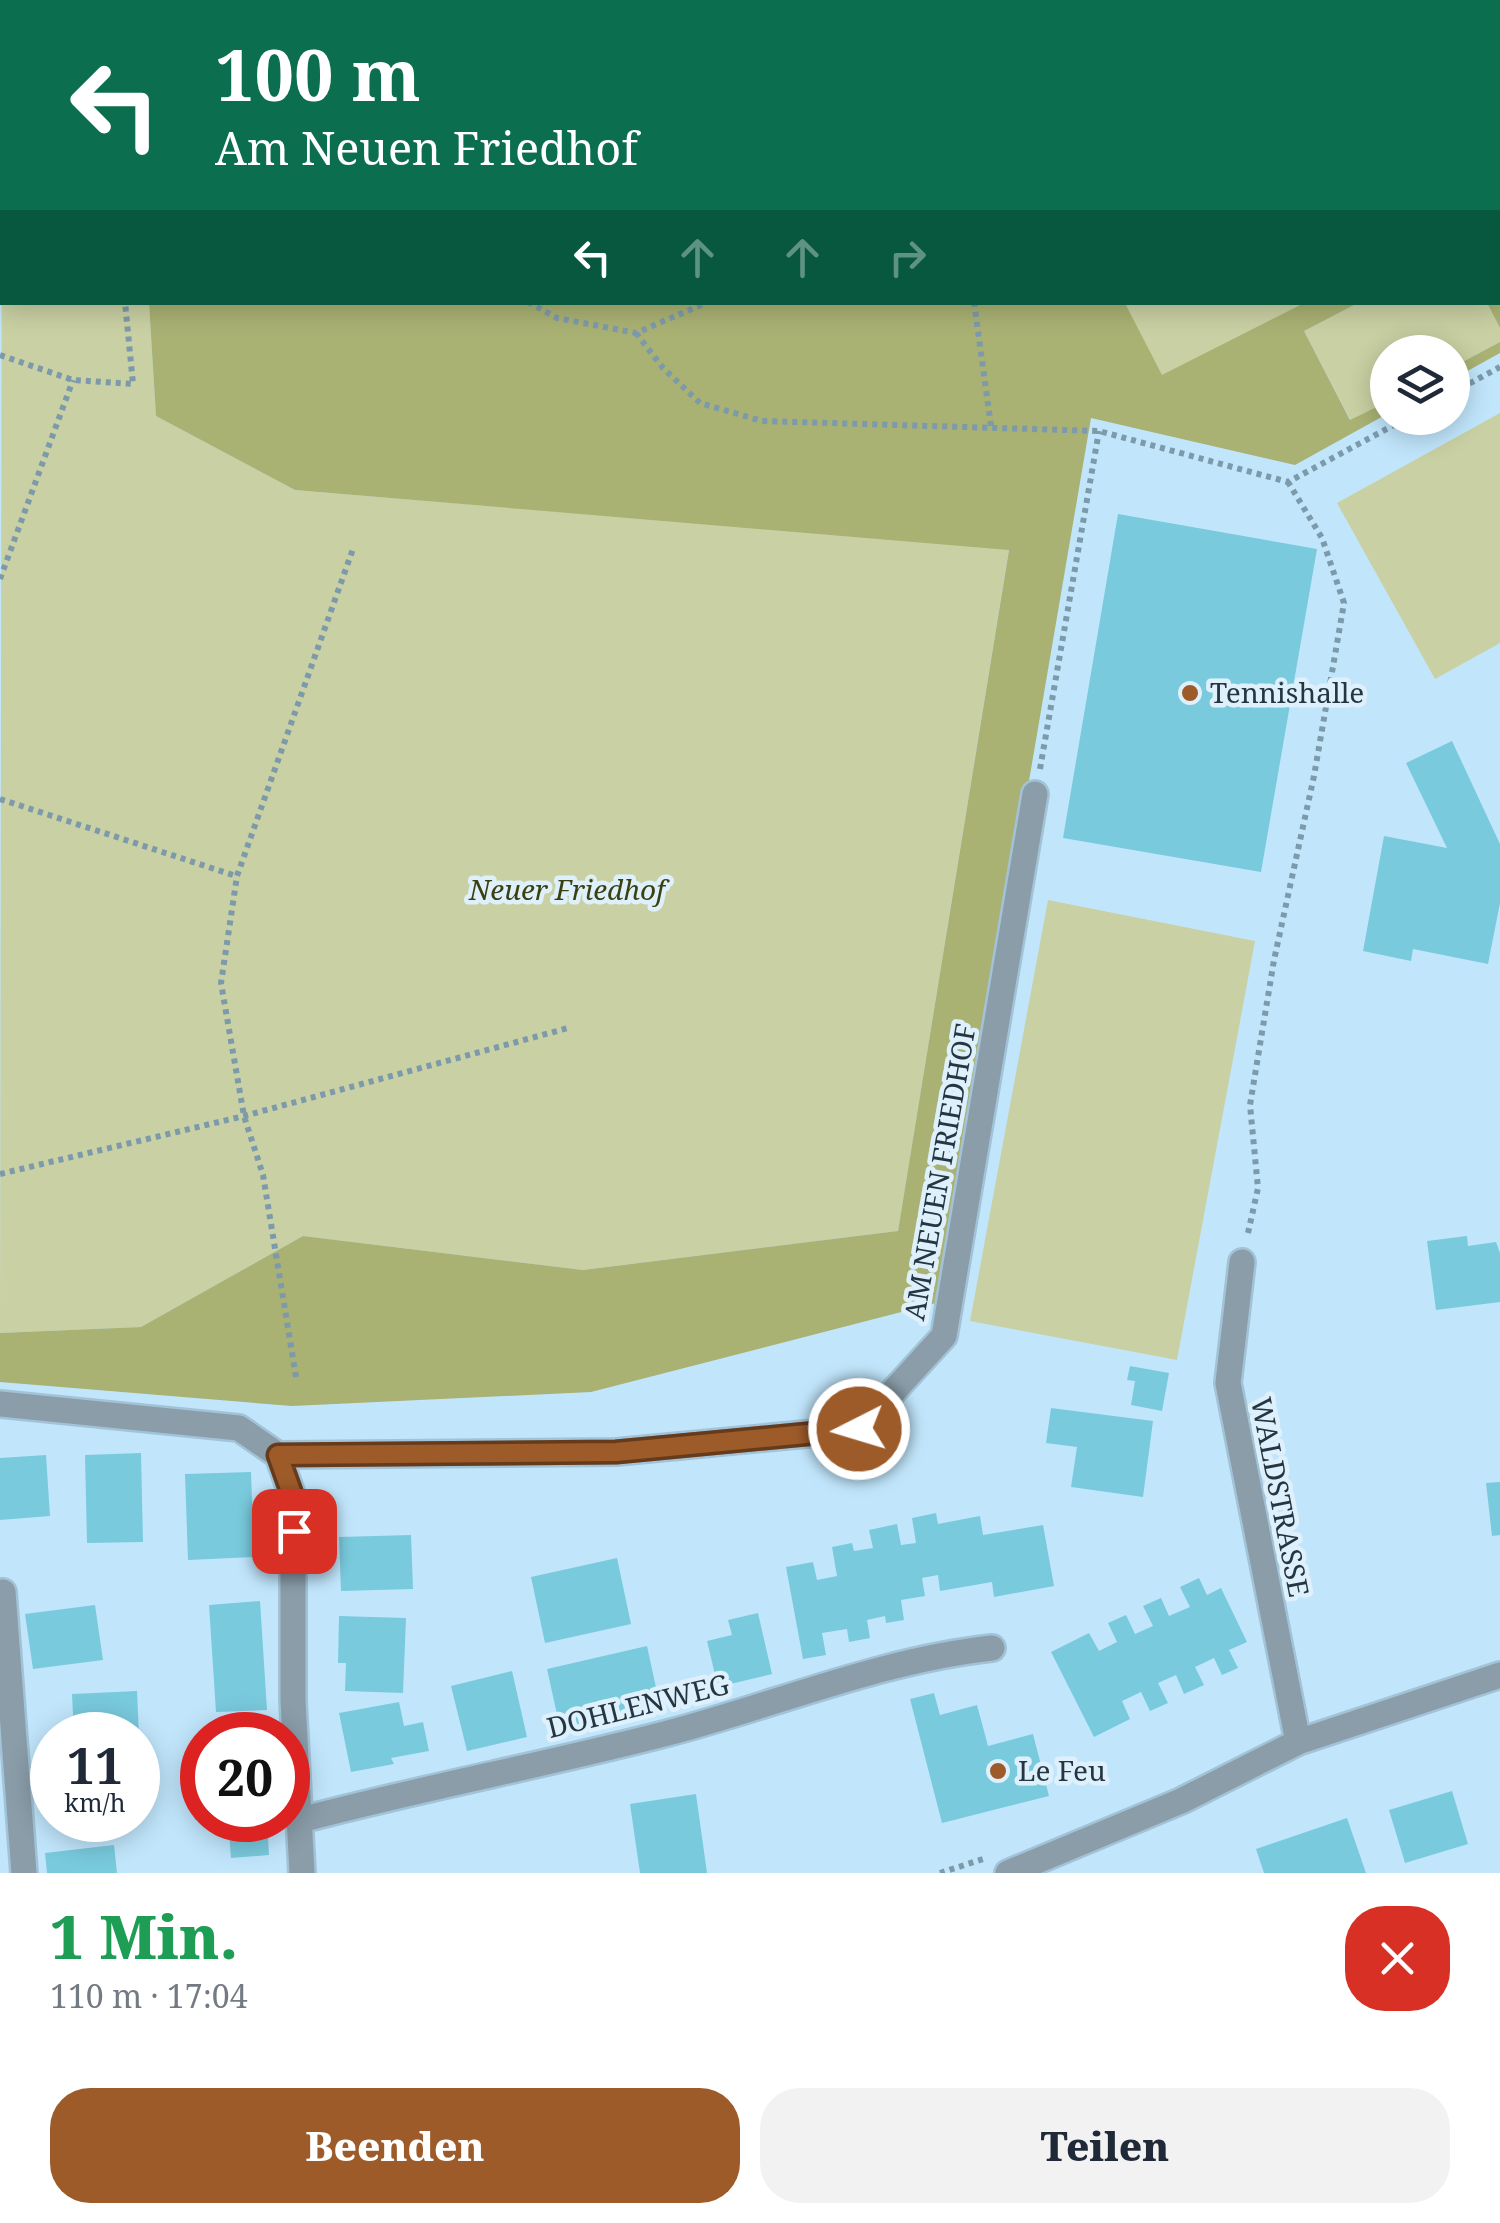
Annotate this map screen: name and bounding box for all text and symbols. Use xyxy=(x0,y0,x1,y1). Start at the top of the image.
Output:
text: 100 m xyxy=(215,26,421,122)
icon: left xyxy=(50,40,180,170)
text: Am Neuen Friedhof xyxy=(215,117,638,178)
icon: left xyxy=(565,230,620,285)
icon: ahead xyxy=(670,230,725,285)
icon: ahead xyxy=(775,230,830,285)
icon: right xyxy=(880,230,935,285)
map controls xyxy=(1370,335,1470,435)
button: layers xyxy=(1370,335,1470,435)
place label: Tennishalle xyxy=(1210,673,1364,711)
marker: Tennishalle xyxy=(1179,682,1201,704)
park label: Neuer Friedhof xyxy=(468,870,670,908)
street label: AM NEUEN FRIEDHOF xyxy=(894,1020,984,1323)
position arrow xyxy=(807,1377,911,1481)
street label: WALDSTRASSE xyxy=(1243,1394,1319,1600)
pin xyxy=(252,1489,337,1574)
icon: arrive xyxy=(267,1504,322,1559)
street label: DOHLENWEG xyxy=(543,1664,733,1746)
speed limit sign: 20 xyxy=(180,1712,310,1842)
text: 11 xyxy=(67,1731,123,1799)
place label: Le Feu xyxy=(1018,1751,1106,1789)
marker: Le Feu xyxy=(987,1760,1009,1782)
text: km/h xyxy=(64,1785,126,1819)
text: 1 Min. xyxy=(50,1895,238,1977)
button: close xyxy=(1345,1906,1450,2011)
text: 110 m · 17:04 xyxy=(50,1974,248,2017)
button: Beenden xyxy=(50,2088,740,2203)
button: Teilen xyxy=(760,2088,1450,2203)

